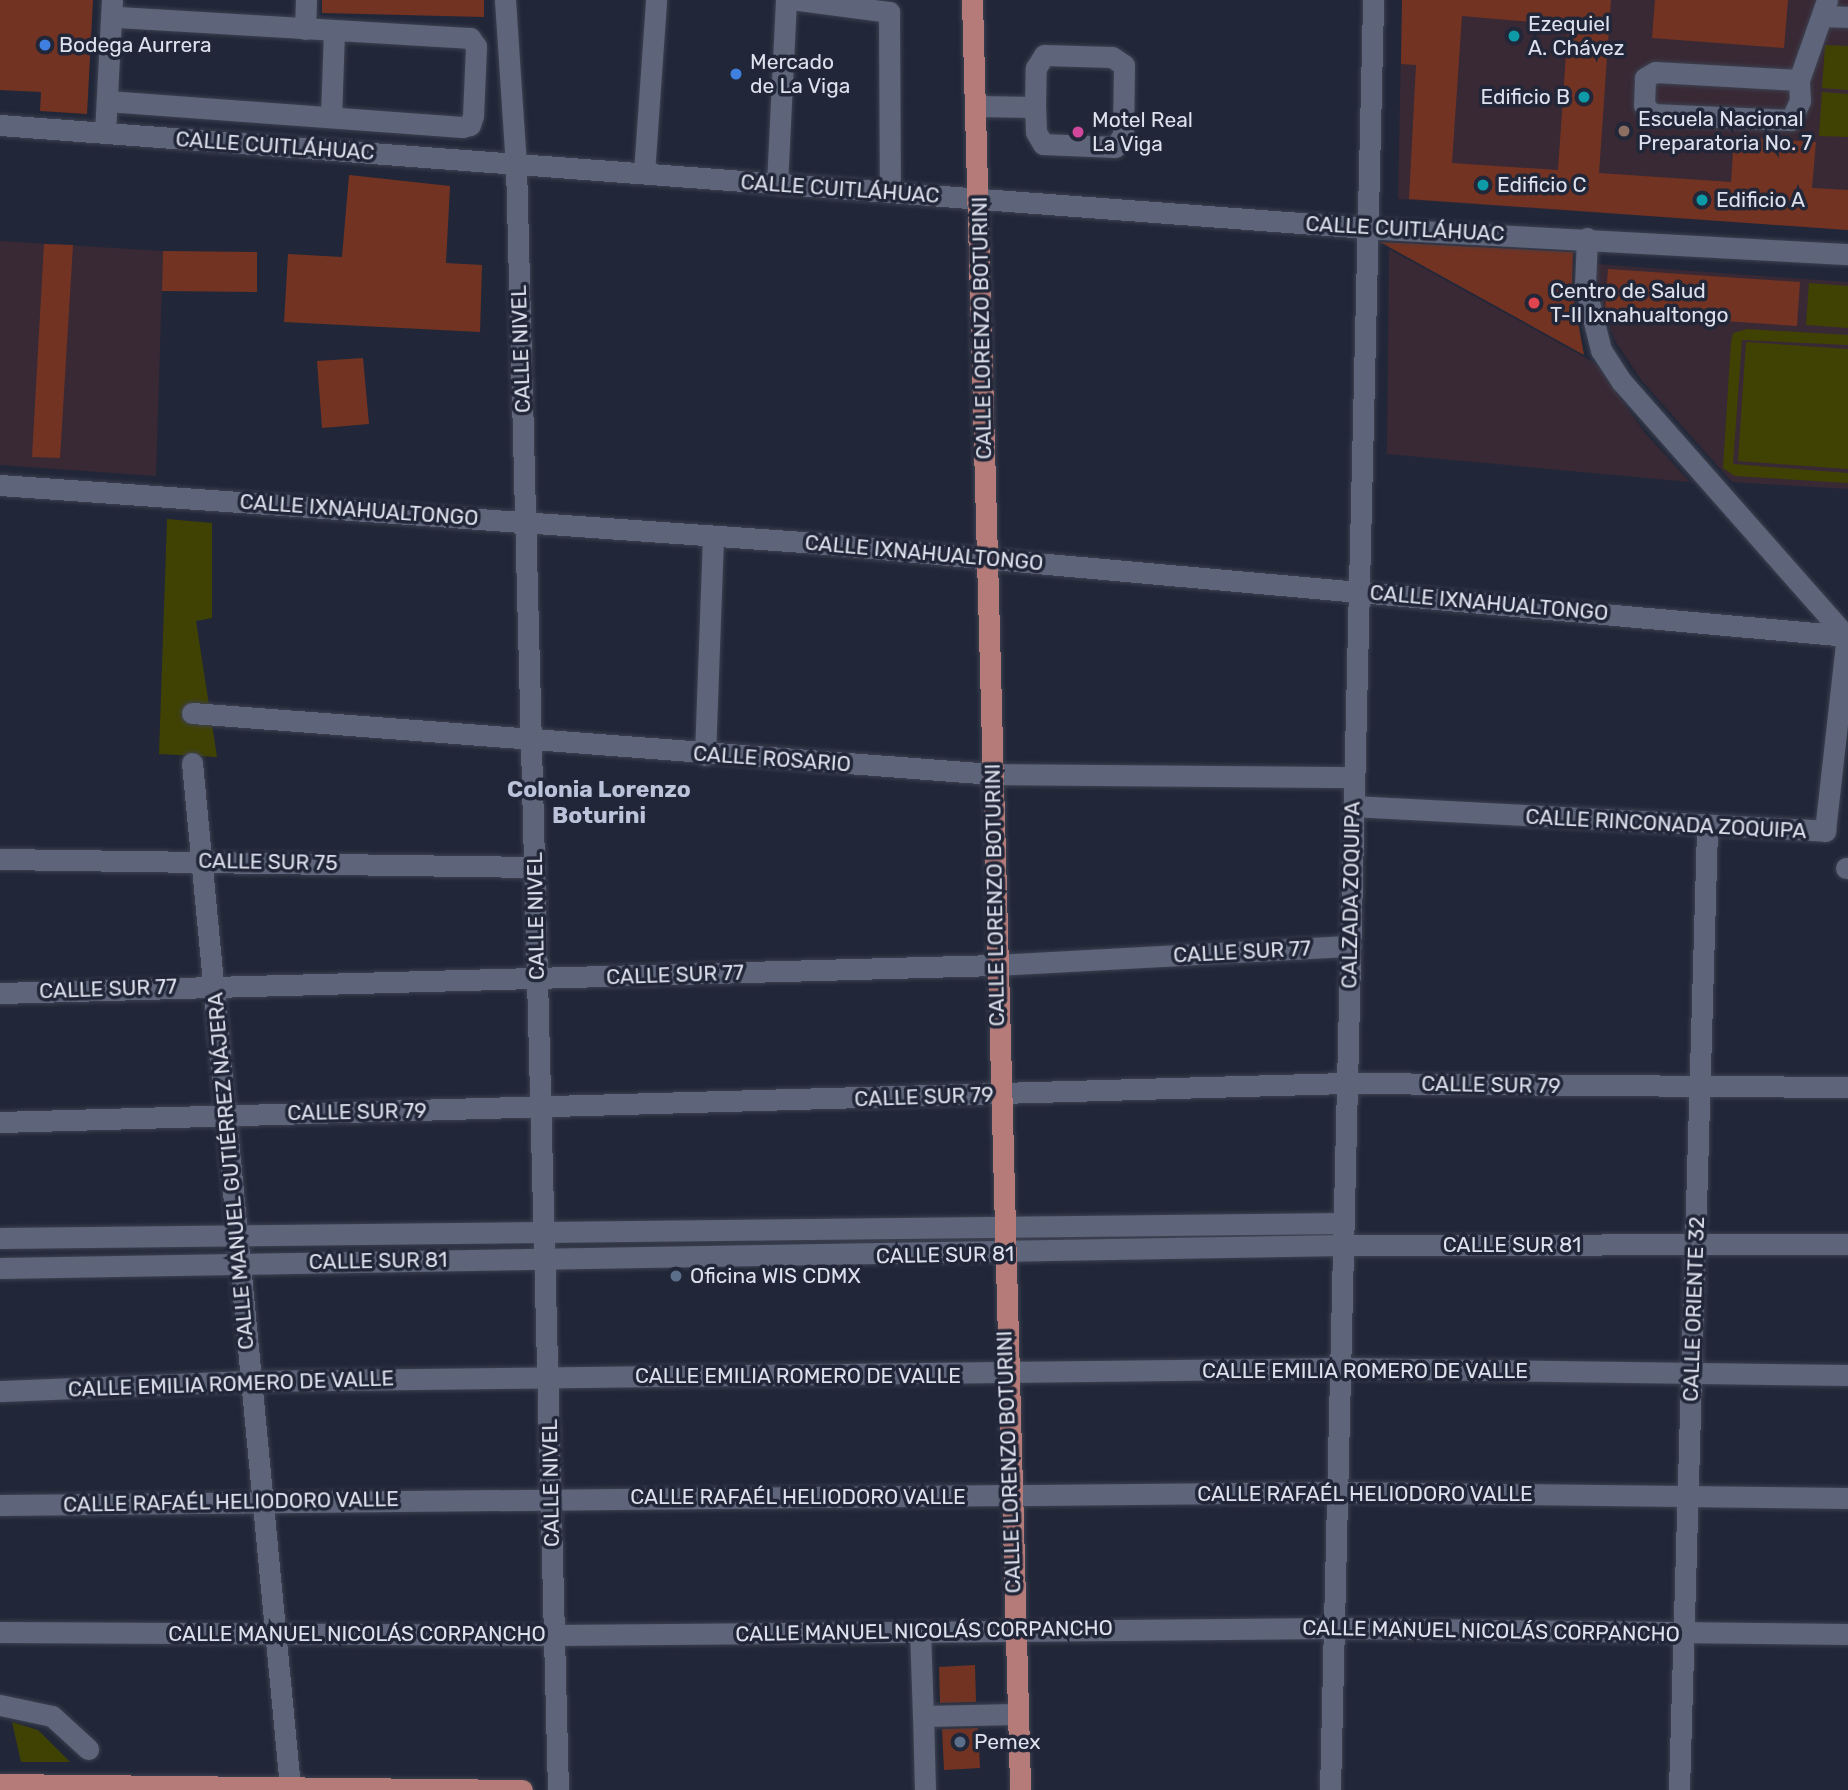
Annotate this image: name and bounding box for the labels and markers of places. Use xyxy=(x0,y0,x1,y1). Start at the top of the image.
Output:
place label: Ezequiel A. Chávez xyxy=(1528,11,1624,61)
marker: Ezequiel A. Chávez xyxy=(1506,28,1522,44)
place label: Bodega Aurrera xyxy=(59,32,212,58)
marker: Bodega Aurrera xyxy=(37,37,53,53)
place label: Mercado de La Viga xyxy=(750,49,851,99)
marker: Mercado de La Viga xyxy=(728,66,744,82)
place label: Edificio B xyxy=(1480,84,1570,110)
marker: Edificio B xyxy=(1576,89,1592,105)
place label: Escuela Nacional Preparatoria No. 7 xyxy=(1638,106,1812,156)
place label: Motel Real La Viga xyxy=(1092,107,1193,157)
marker: Escuela Nacional Preparatoria No. 7 xyxy=(1616,123,1632,139)
marker: Motel Real La Viga xyxy=(1070,124,1086,140)
place label: Edificio C xyxy=(1497,172,1587,198)
marker: Edificio C xyxy=(1475,177,1491,193)
place label: Edificio A xyxy=(1716,187,1806,213)
marker: Edificio A xyxy=(1694,192,1710,208)
place label: Centro de Salud T-II Ixnahualtongo xyxy=(1550,278,1729,328)
marker: Centro de Salud T-II Ixnahualtongo xyxy=(1524,293,1544,313)
place label: Oficina WIS CDMX xyxy=(690,1263,861,1289)
marker: Oficina WIS CDMX xyxy=(668,1268,684,1284)
place label: Pemex xyxy=(974,1729,1041,1755)
marker: Pemex xyxy=(952,1734,968,1750)

